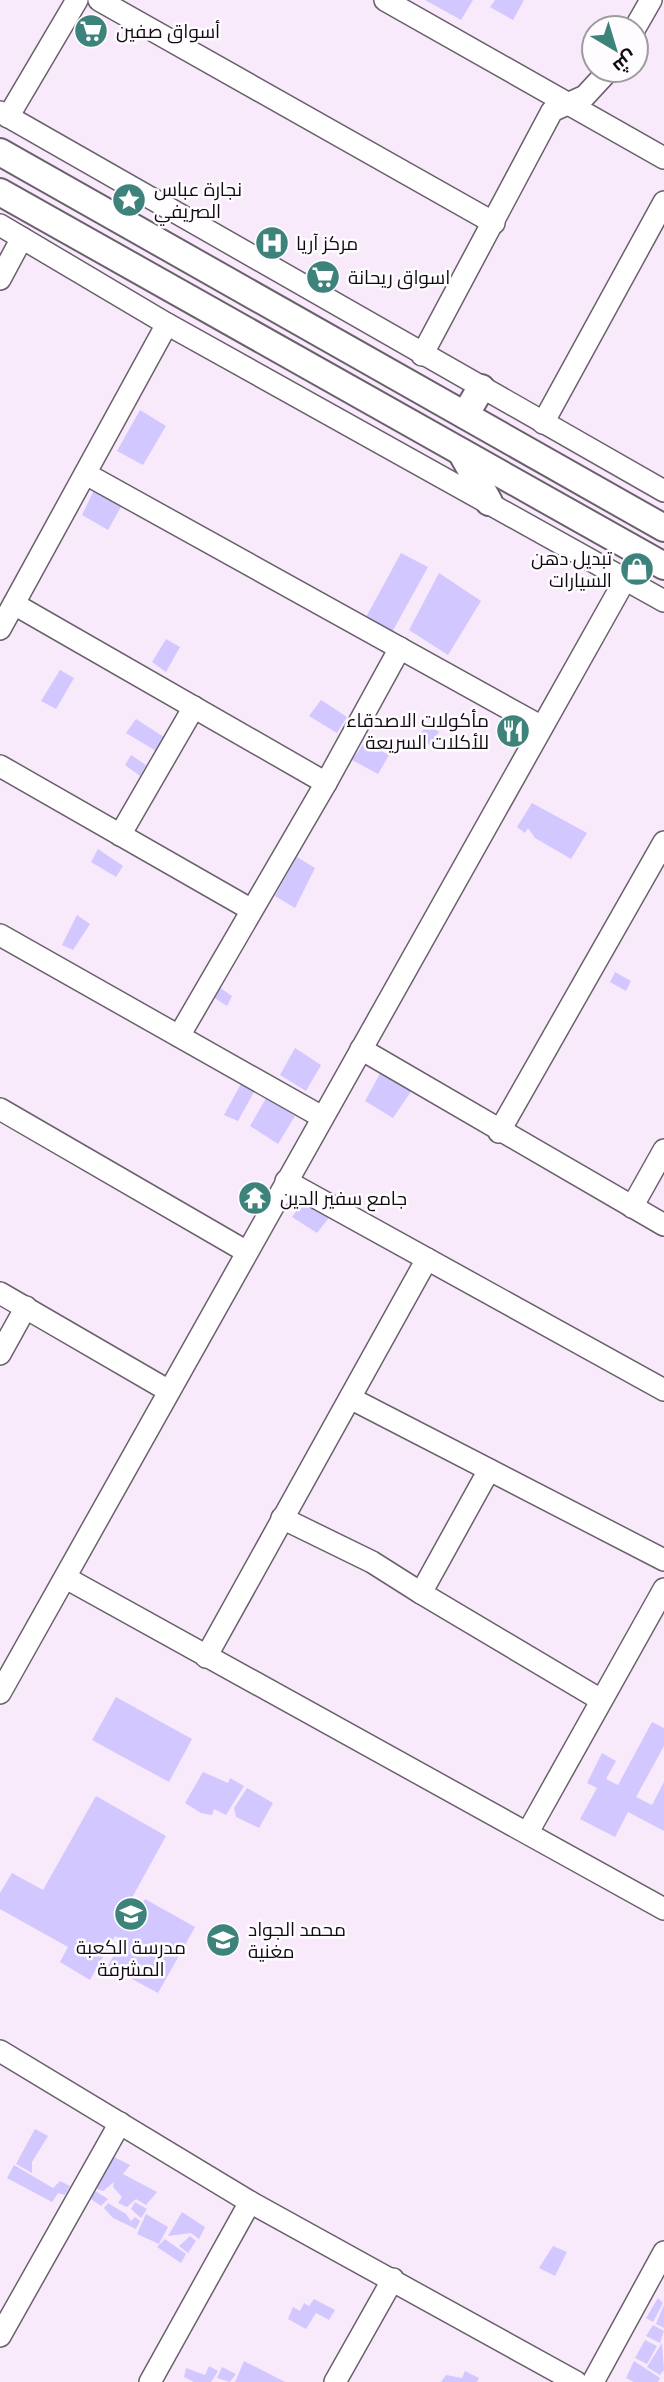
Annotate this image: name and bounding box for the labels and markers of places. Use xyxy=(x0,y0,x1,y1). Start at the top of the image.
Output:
supermarket icon: أسواق صفين xyxy=(72,12,110,50)
place label: أسواق صفين xyxy=(116,18,220,44)
place label: نجارة عباس الصريفي xyxy=(154,176,242,226)
place icon: نجارة عباس الصريفي xyxy=(110,181,148,219)
hospital icon: مركز آريا xyxy=(253,224,291,262)
place label: مركز آريا xyxy=(296,230,358,256)
supermarket icon: اسواق ريحانة xyxy=(304,258,342,296)
place label: اسواق ريحانة xyxy=(348,264,450,290)
place label: تبديل دهن السيارات xyxy=(531,545,612,593)
shop icon: تبديل دهن السيارات xyxy=(618,550,656,588)
place label: مأكولات الاصدقاء للأكلات السريعة xyxy=(346,707,489,755)
restaurant icon: مأكولات الاصدقاء للأكلات السريعة xyxy=(494,712,532,750)
temple icon: جامع سفير الدين xyxy=(236,1179,274,1217)
place label: جامع سفير الدين xyxy=(280,1185,407,1212)
school or university icon: مدرسة الكعبة المشرفة xyxy=(112,1895,150,1933)
place label: محمد الجواد مغنية xyxy=(248,1916,346,1964)
school or university icon: محمد الجواد مغنية xyxy=(204,1921,242,1959)
place label: مدرسة الكعبة المشرفة xyxy=(76,1934,186,1982)

